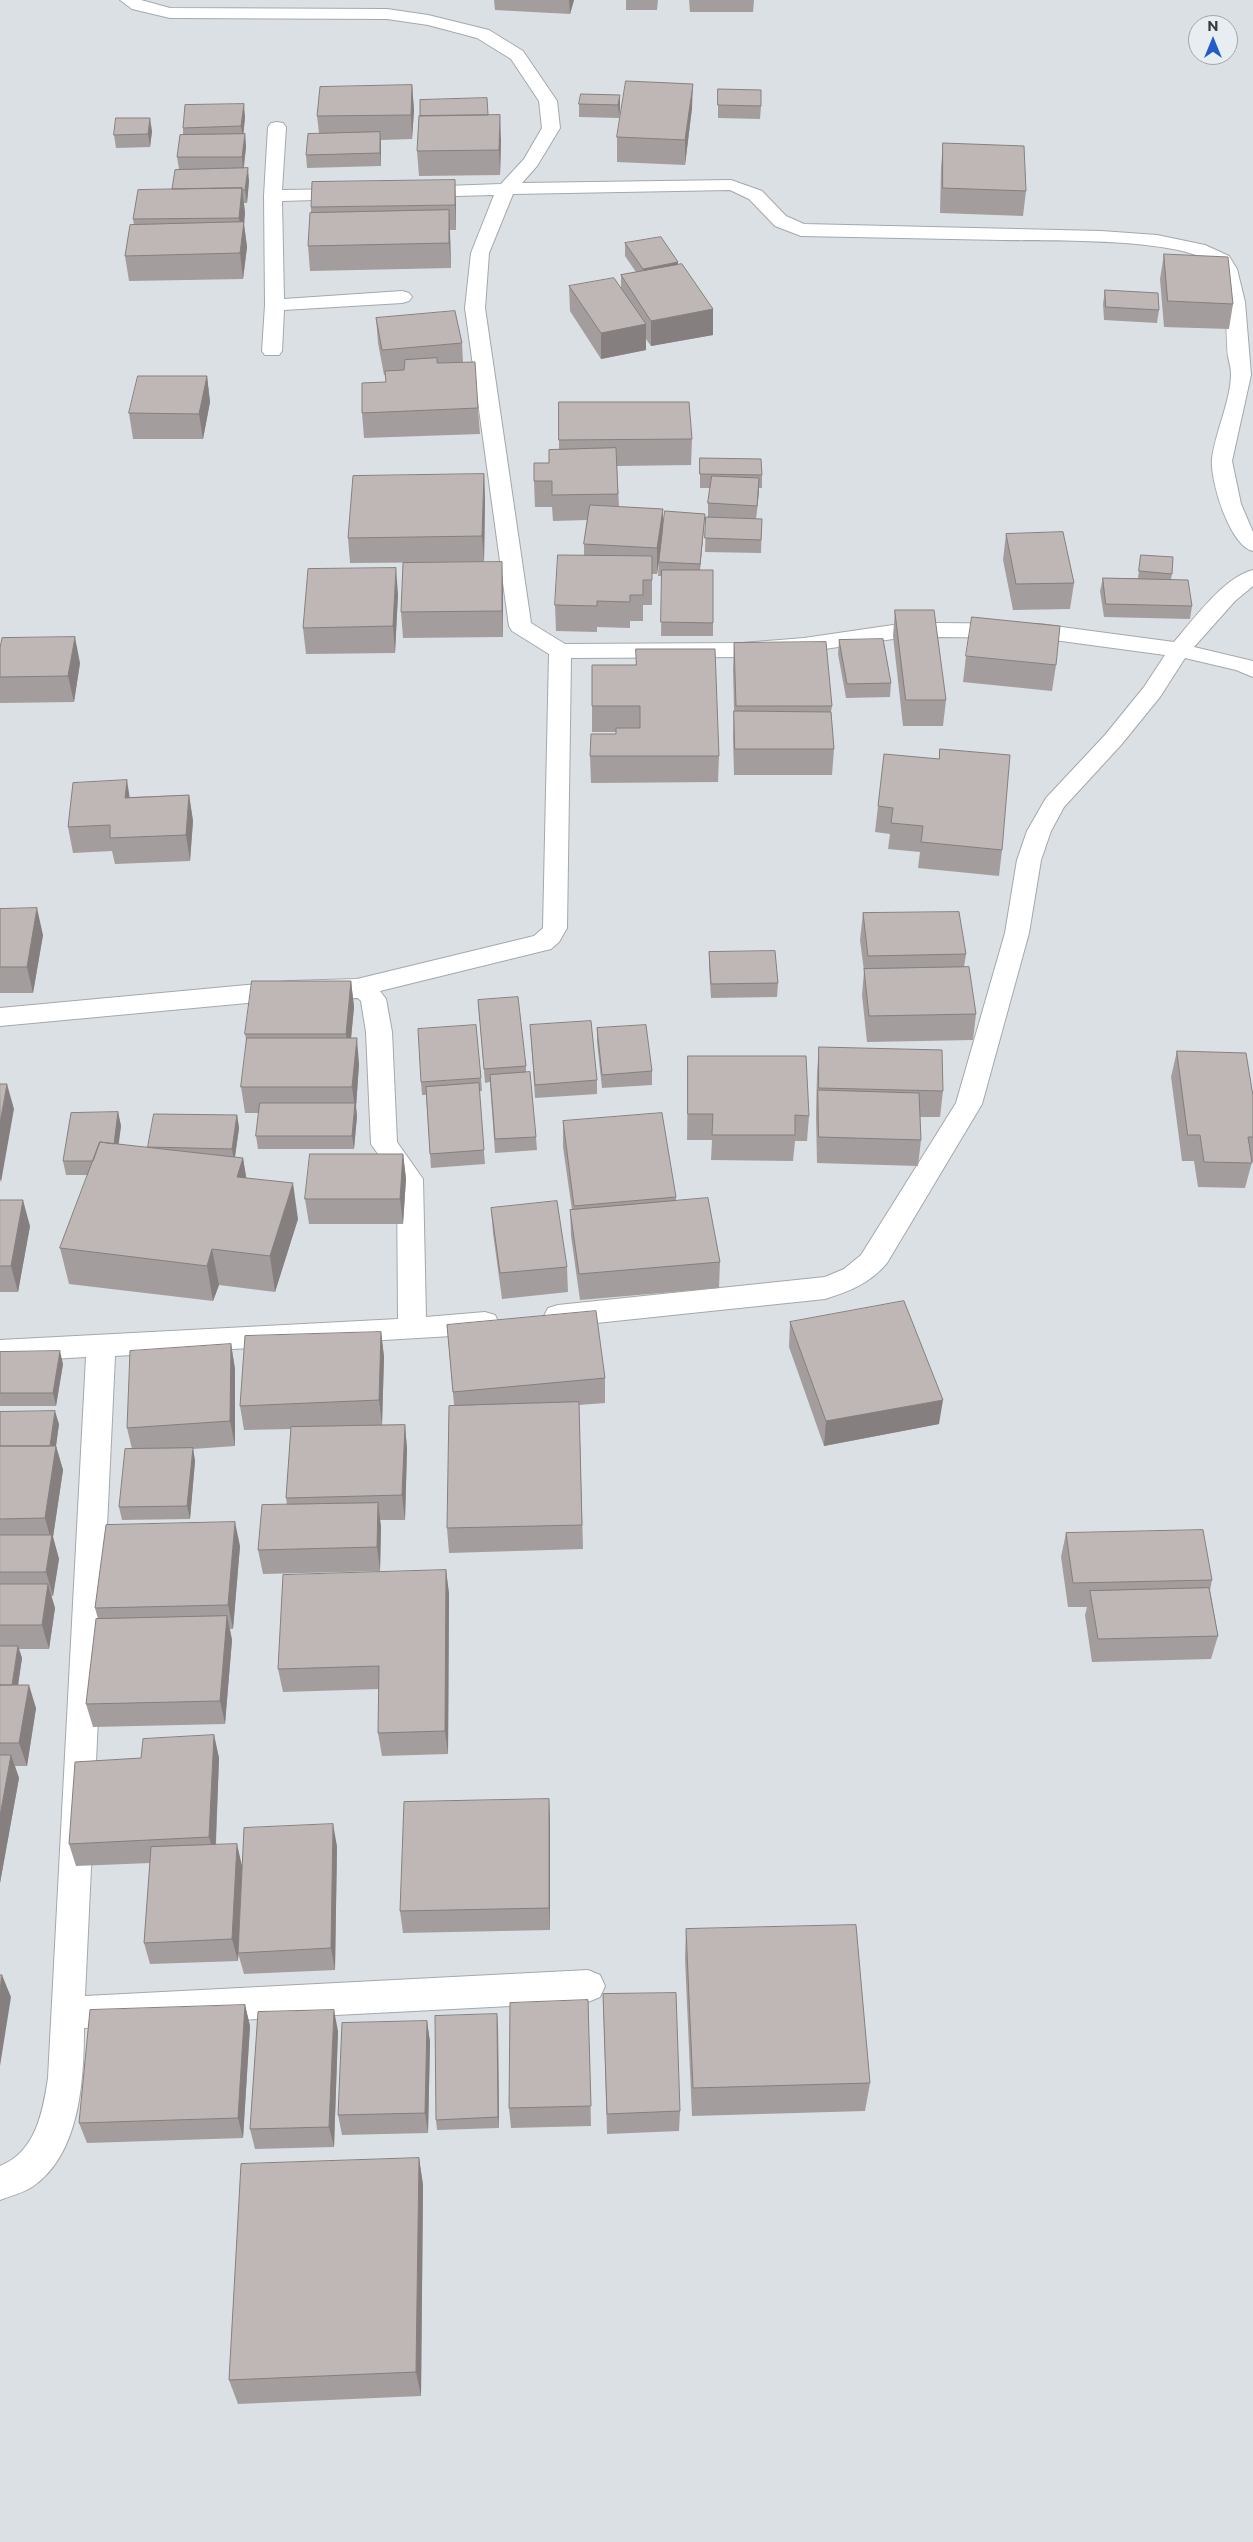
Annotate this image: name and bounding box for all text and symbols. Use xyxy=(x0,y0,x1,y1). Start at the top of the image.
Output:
north arrow xyxy=(1188,15,1238,65)
text: N xyxy=(1207,17,1219,35)

